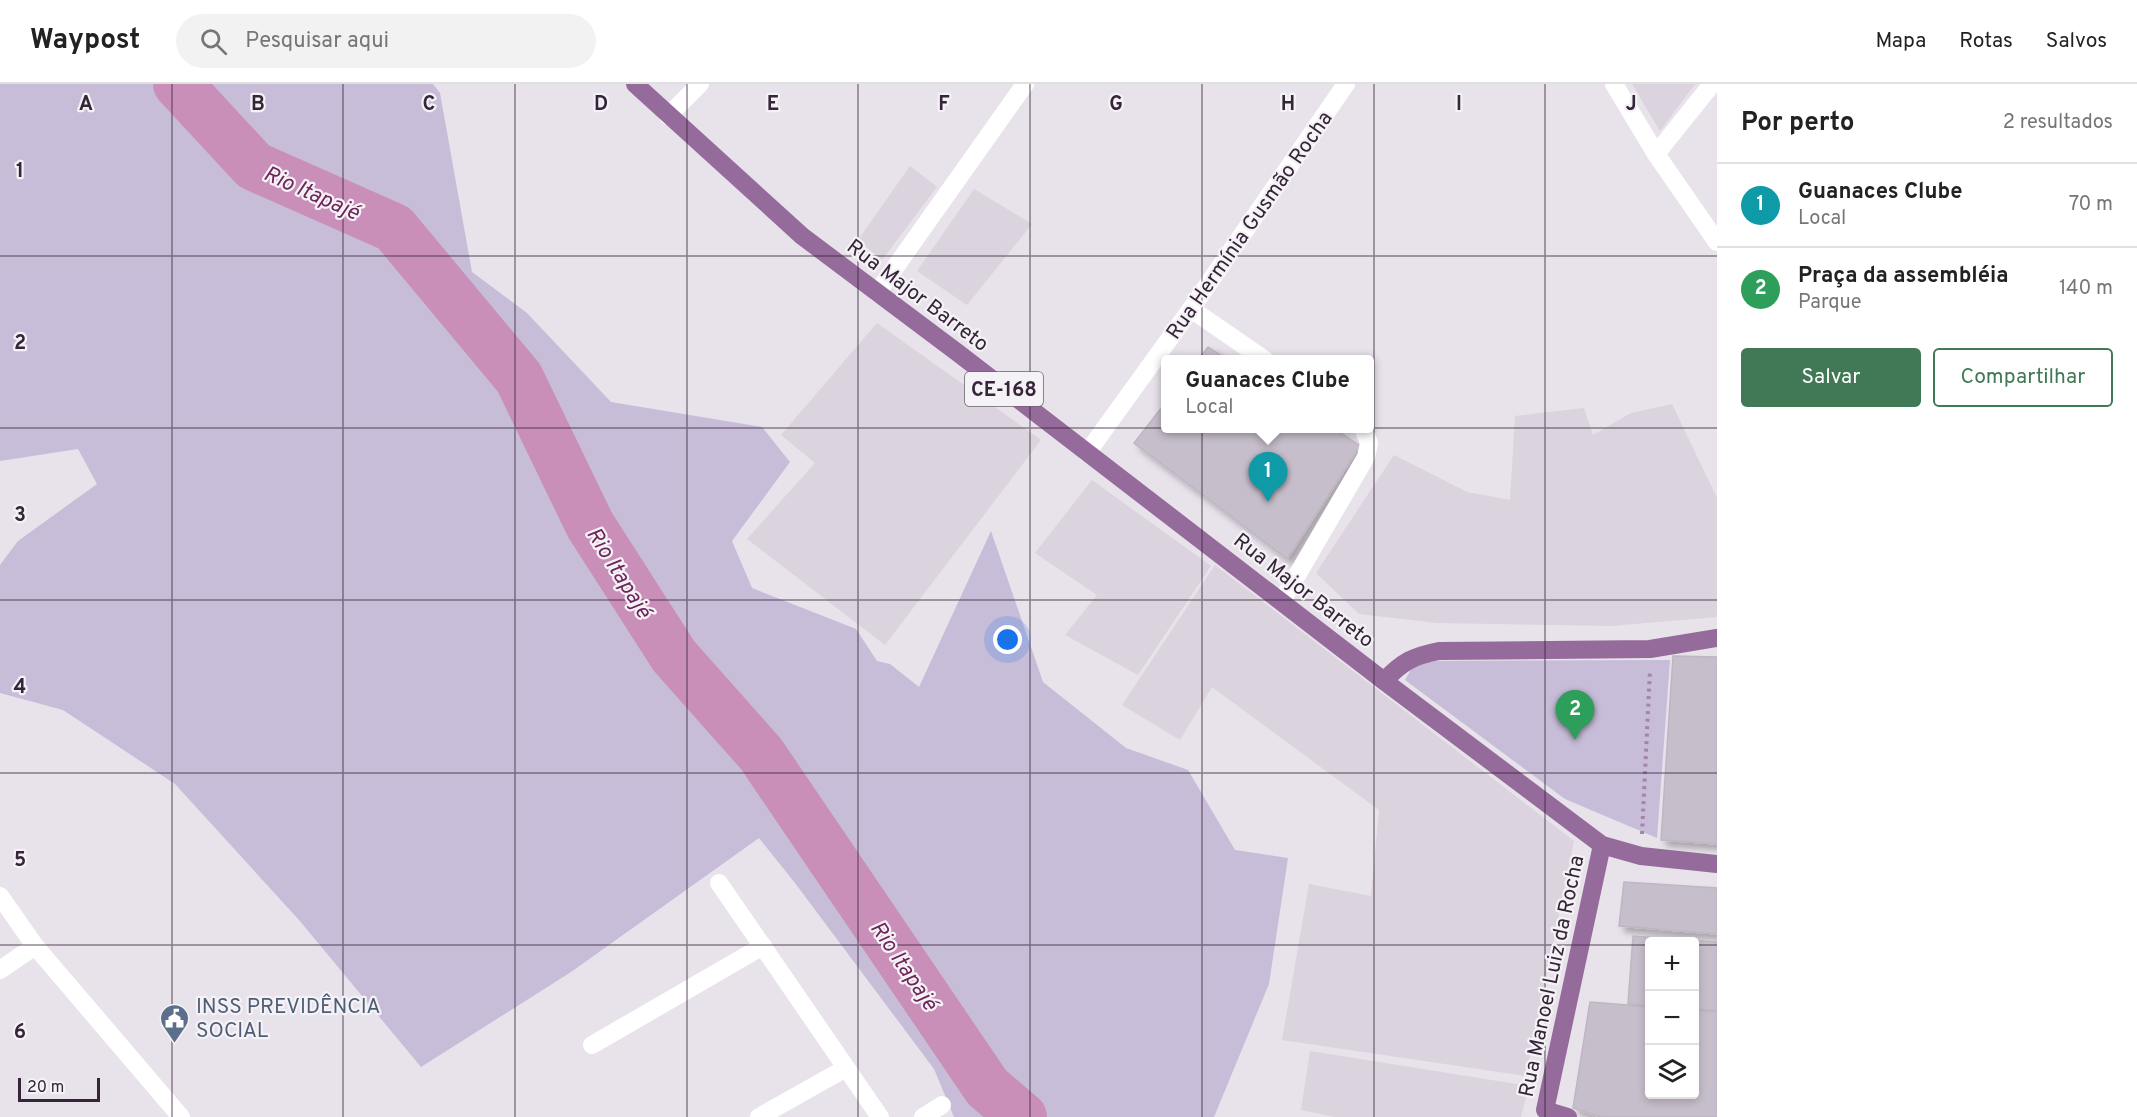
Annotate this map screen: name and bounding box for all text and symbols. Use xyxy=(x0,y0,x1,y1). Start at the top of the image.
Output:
search box xyxy=(176,14,596,68)
text: Waypost xyxy=(30,23,140,59)
icon: search xyxy=(197,25,230,58)
text: Pesquisar aqui xyxy=(245,28,389,55)
text: Mapa xyxy=(1876,28,1926,55)
text: Rotas xyxy=(1959,28,2013,55)
text: Salvos xyxy=(2046,28,2107,55)
text: A xyxy=(79,92,93,118)
text: B xyxy=(251,92,265,118)
text: C xyxy=(423,92,435,118)
text: D xyxy=(594,92,608,118)
text: E xyxy=(767,92,779,118)
text: F xyxy=(938,92,950,118)
text: G xyxy=(1109,92,1123,118)
text: I xyxy=(1456,92,1462,118)
text: J xyxy=(1625,92,1637,118)
street label: Rua Hermínia Gusmão Rocha xyxy=(1160,106,1338,344)
text: Por perto xyxy=(1741,107,1855,140)
text: 2 resultados xyxy=(2003,110,2113,136)
text: 1 xyxy=(16,159,24,185)
water label: Rio Itapajé xyxy=(259,161,365,228)
text: Guanaces Clube xyxy=(1798,179,1963,206)
text: 1 xyxy=(1757,192,1765,218)
text: 70 m xyxy=(2069,192,2113,218)
text: Local xyxy=(1798,206,1846,232)
street label: Rua Major Barreto xyxy=(841,234,994,358)
text: Praça da assembléia xyxy=(1798,263,2008,290)
text: 2 xyxy=(1754,276,1767,302)
text: 140 m xyxy=(2059,276,2113,302)
text: Parque xyxy=(1798,290,1861,316)
text: 2 xyxy=(14,331,26,357)
button: Salvar xyxy=(1741,348,1921,407)
button: Compartilhar xyxy=(1933,348,2113,407)
popup xyxy=(1161,355,1374,433)
text: Guanaces Clube xyxy=(1185,368,1350,395)
road number: CE-168 xyxy=(965,372,1043,406)
text: Local xyxy=(1185,395,1233,421)
pin: 1 xyxy=(1248,452,1288,502)
text: 3 xyxy=(14,503,26,529)
water label: Rio Itapajé xyxy=(579,523,657,625)
street label: Rua Major Barreto xyxy=(1227,528,1379,654)
your location xyxy=(993,625,1022,654)
text: 4 xyxy=(14,675,26,701)
pin: 2 xyxy=(1556,690,1594,740)
text: 5 xyxy=(14,848,26,874)
street label: Rua Manoel Luiz da Rocha xyxy=(1514,853,1591,1100)
water label: Rio Itapajé xyxy=(863,917,944,1018)
map controls xyxy=(1645,937,1699,1099)
button: + xyxy=(1645,937,1699,991)
button: − xyxy=(1645,991,1699,1045)
place label: INSS PREVIDÊNCIA SOCIAL xyxy=(196,993,381,1045)
public building icon: INSS PREVIDÊNCIA SOCIAL xyxy=(159,1002,191,1044)
text: 6 xyxy=(14,1020,26,1046)
button: layers xyxy=(1645,1045,1699,1099)
scale bar xyxy=(18,1075,100,1102)
text: 20 m xyxy=(27,1078,64,1098)

